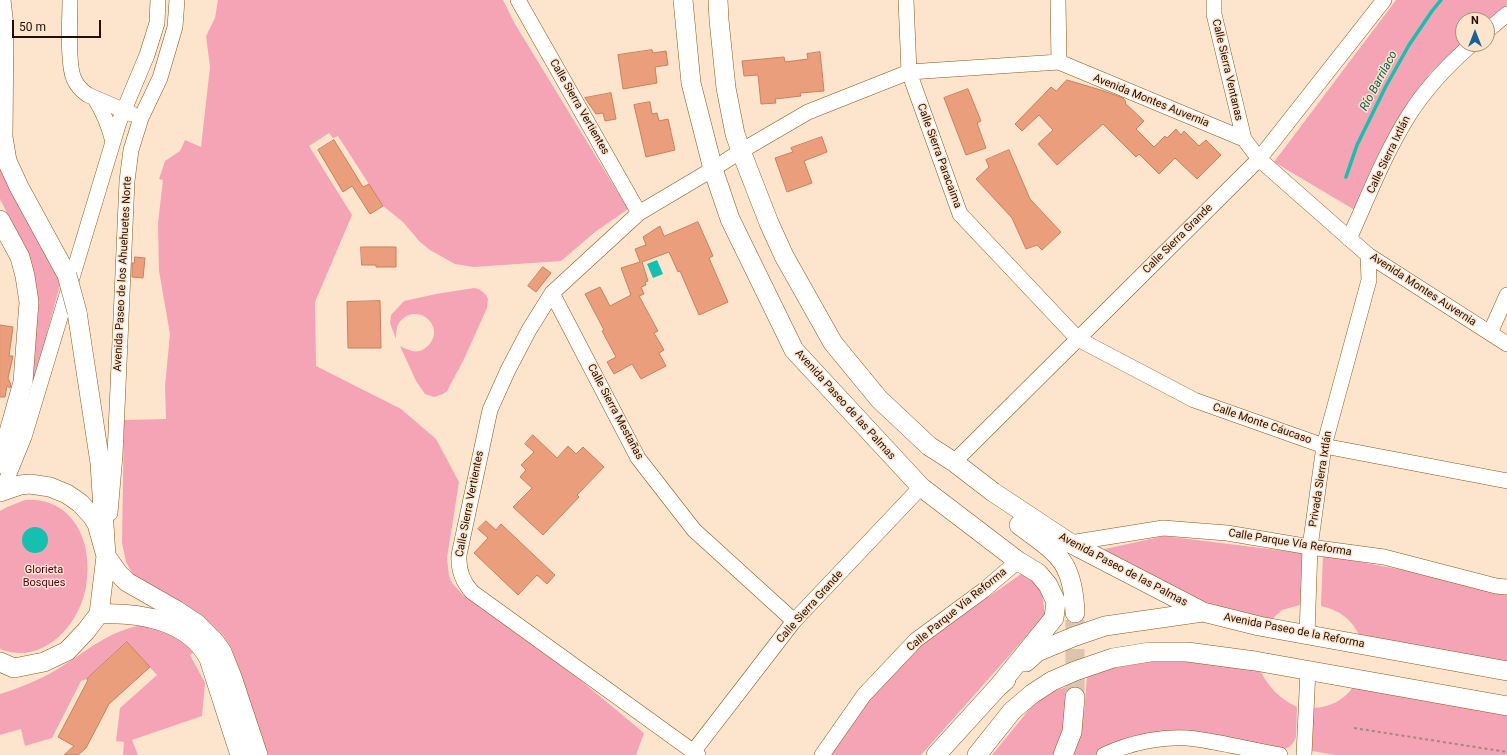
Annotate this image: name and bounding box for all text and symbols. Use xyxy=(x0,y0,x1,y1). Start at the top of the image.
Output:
scale bar xyxy=(14,12,103,38)
north arrow xyxy=(1455,12,1495,52)
text: N xyxy=(1471,14,1479,27)
street label: Calle Sierra Ventanas xyxy=(1209,18,1245,122)
text: 50 m xyxy=(19,20,46,34)
water label: Río Barrilaco xyxy=(1357,49,1401,113)
street label: Calle Sierra Vertientes xyxy=(546,57,612,157)
street label: Avenida Montes Auvernia xyxy=(1091,72,1211,130)
street label: Calle Sierra Paracaima xyxy=(914,102,964,210)
street label: Calle Sierra Ixtlán xyxy=(1364,114,1414,196)
street label: Avenida Paseo de los Ahuehuetes Norte xyxy=(111,176,135,372)
street label: Calle Sierra Grande xyxy=(1140,201,1216,277)
street label: Avenida Montes Auvernia xyxy=(1367,251,1479,329)
street label: Avenida Paseo de las Palmas xyxy=(792,347,898,463)
street label: Calle Sierra Mestañas xyxy=(584,362,646,462)
street label: Calle Monte Cáucaso xyxy=(1211,401,1313,447)
street label: Privada Sierra Ixtlán xyxy=(1307,430,1335,528)
street label: Calle Sierra Vertientes xyxy=(453,450,487,558)
street label: Calle Parque Vía Reforma xyxy=(1227,527,1353,559)
street label: Avenida Paseo de las Palmas xyxy=(1056,530,1190,610)
park label: Glorieta Bosques xyxy=(23,563,65,589)
street label: Calle Parque Vía Reforma xyxy=(904,566,1010,654)
street label: Calle Sierra Grande xyxy=(774,568,846,646)
street label: Avenida Paseo de la Reforma xyxy=(1222,611,1366,651)

